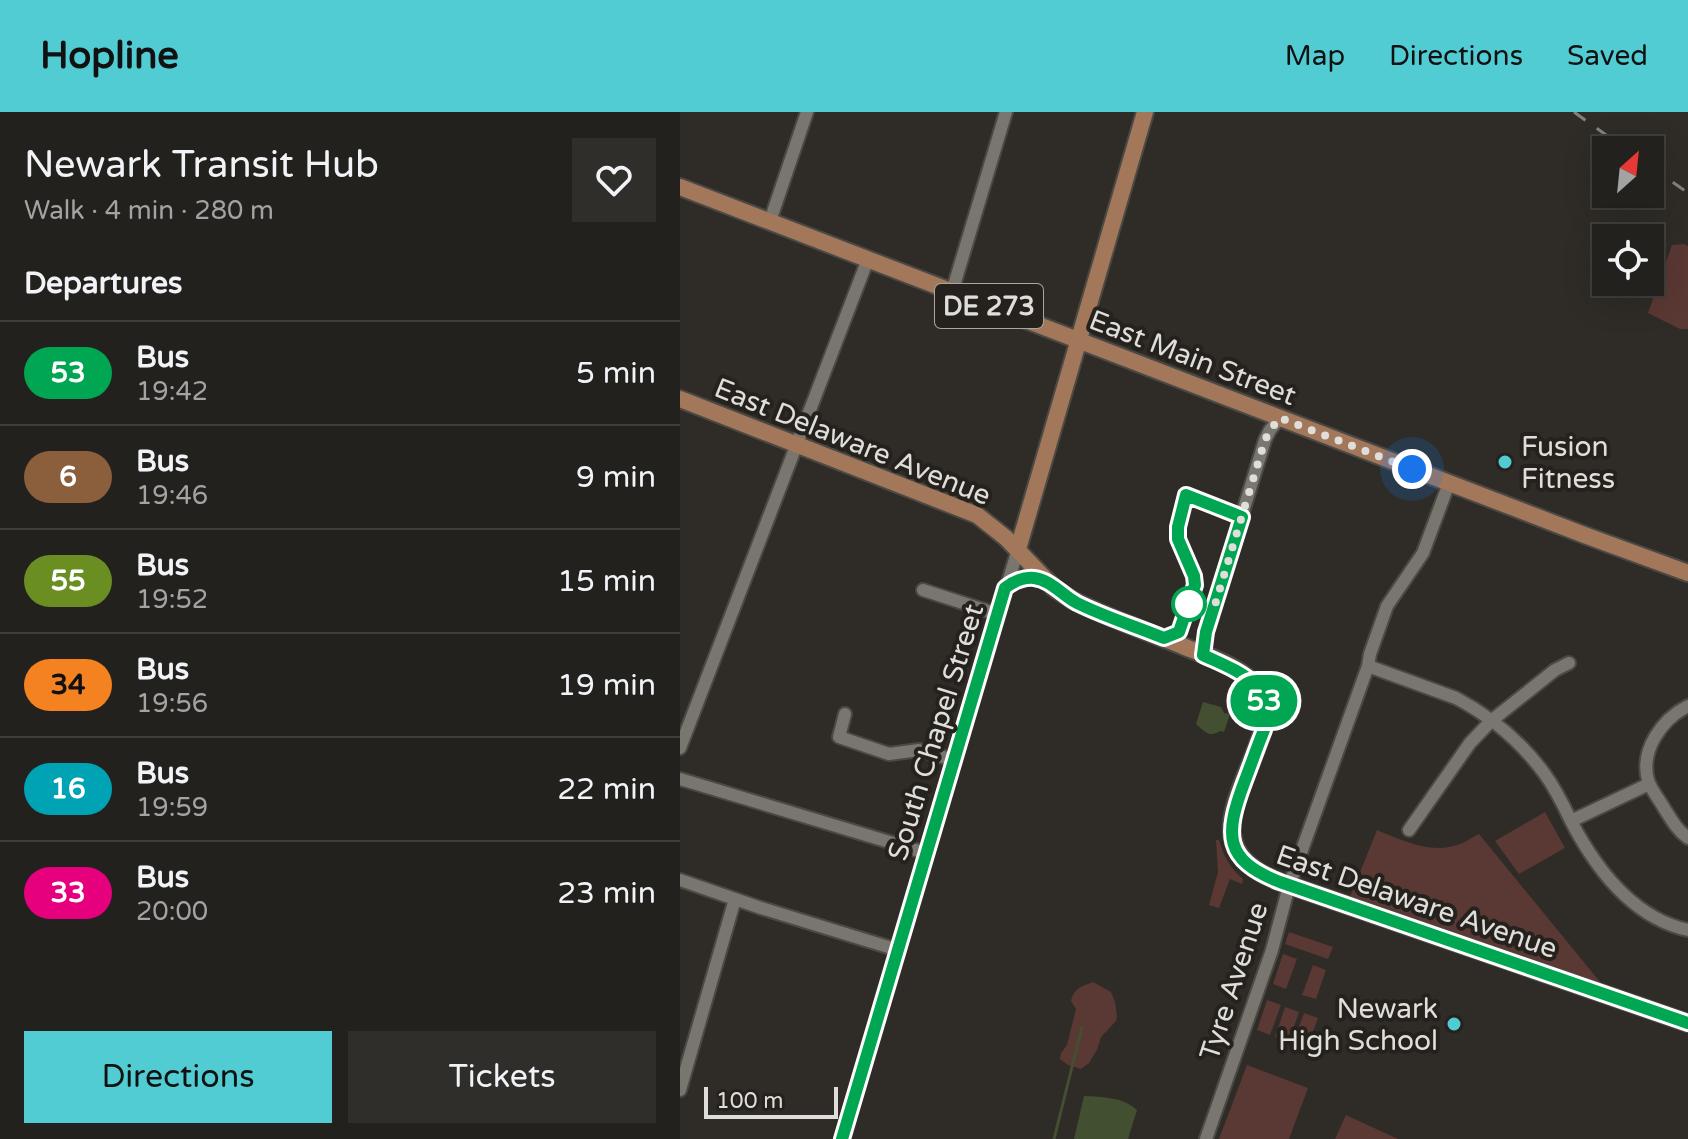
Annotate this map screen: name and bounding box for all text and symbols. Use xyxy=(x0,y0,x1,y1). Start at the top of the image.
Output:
text: Hopline xyxy=(40,33,179,79)
text: Map xyxy=(1285,39,1345,73)
text: Directions xyxy=(1389,39,1523,73)
text: Saved xyxy=(1567,39,1648,73)
north arrow xyxy=(1592,136,1664,208)
map controls xyxy=(1592,136,1664,296)
button: heart xyxy=(572,138,656,222)
text: Newark Transit Hub xyxy=(24,142,379,188)
text: Walk · 4 min · 280 m xyxy=(24,195,274,226)
button: locate xyxy=(1592,224,1664,296)
text: Departures xyxy=(24,265,182,302)
road number: DE 273 xyxy=(935,284,1043,328)
street label: East Main Street xyxy=(1084,303,1301,413)
text: Bus xyxy=(136,339,189,376)
text: 5 min xyxy=(576,355,656,392)
text: 53 xyxy=(50,356,86,390)
street label: East Delaware Avenue xyxy=(710,371,996,513)
text: 19:42 xyxy=(136,376,208,407)
place label: Fusion Fitness xyxy=(1521,430,1615,496)
text: Bus xyxy=(136,443,189,480)
your location xyxy=(1392,449,1432,489)
marker: Fusion Fitness xyxy=(1496,453,1514,471)
text: 9 min xyxy=(576,459,656,496)
text: 6 xyxy=(59,460,77,494)
text: 19:46 xyxy=(136,480,208,511)
text: Bus xyxy=(136,547,189,584)
text: 15 min xyxy=(557,563,656,600)
text: 55 xyxy=(50,564,86,598)
text: 19:52 xyxy=(136,584,208,615)
unlabelled marker xyxy=(1172,587,1206,621)
street label: South Chapel Street xyxy=(881,600,991,865)
text: Bus xyxy=(136,651,189,688)
text: 19 min xyxy=(557,667,656,704)
text: 34 xyxy=(50,668,86,702)
line badge: 53 xyxy=(1228,675,1300,727)
text: 53 xyxy=(1246,684,1282,718)
text: 19:56 xyxy=(136,688,208,719)
text: Bus xyxy=(136,755,189,792)
text: 22 min xyxy=(557,771,656,808)
text: 16 xyxy=(50,772,86,806)
text: 19:59 xyxy=(136,792,208,823)
street label: East Delaware Avenue xyxy=(1272,838,1562,966)
text: Bus xyxy=(136,859,189,896)
text: 23 min xyxy=(557,875,656,912)
text: 33 xyxy=(50,876,86,910)
text: 20:00 xyxy=(136,896,208,927)
street label: Tyre Avenue xyxy=(1192,898,1275,1064)
place label: Newark High School xyxy=(1278,992,1438,1058)
marker: Newark High School xyxy=(1445,1015,1463,1033)
button: Directions xyxy=(24,1031,332,1123)
button: Tickets xyxy=(348,1031,656,1123)
scale bar xyxy=(704,1083,838,1119)
text: 100 m xyxy=(716,1088,783,1114)

